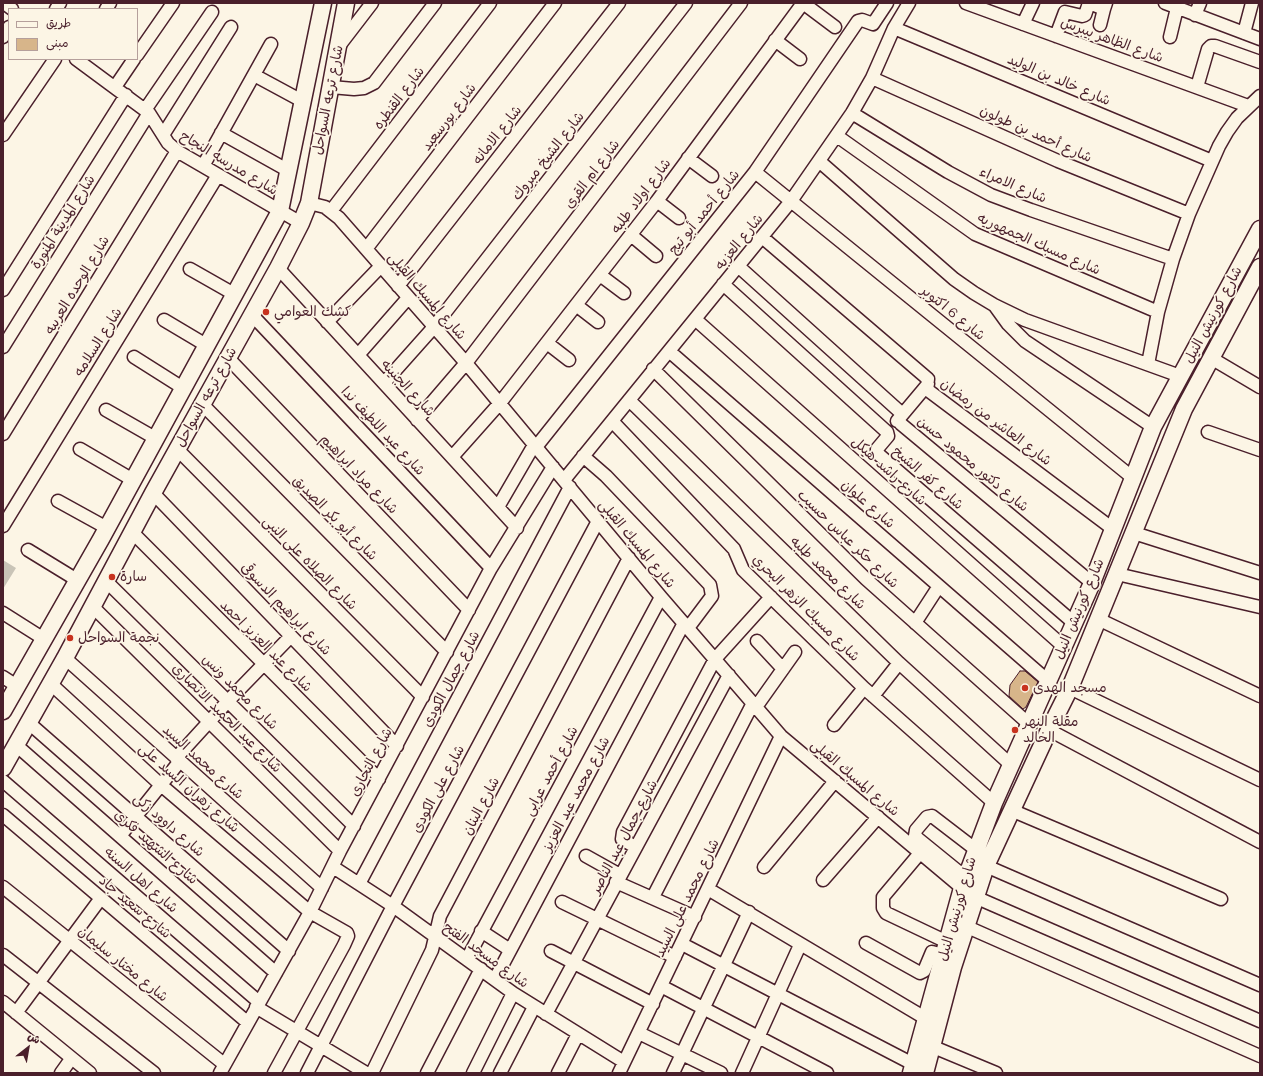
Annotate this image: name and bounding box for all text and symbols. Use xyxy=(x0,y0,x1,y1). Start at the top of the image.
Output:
legend xyxy=(8,8,138,60)
text: طريق xyxy=(46,14,71,30)
street label: شارع الظاهر بيبرس xyxy=(1058,14,1166,66)
text: مبنى xyxy=(46,34,69,50)
street label: شارع ترعه السواحل xyxy=(309,44,347,156)
street label: شارع خالد بن الوليد xyxy=(1005,51,1113,109)
street label: شارع القنطره xyxy=(370,63,428,133)
street label: شارع بورسعيد xyxy=(418,80,480,154)
street label: شارع الامانه xyxy=(469,102,525,168)
street label: شارع أحمد بن طولون xyxy=(977,102,1095,166)
street label: شارع الشيخ مبروك xyxy=(508,108,588,204)
street label: شارع مدرسه النجاح xyxy=(177,127,281,199)
street label: شارع ام القرى xyxy=(561,136,623,212)
street label: شارع اولاد طلبه xyxy=(607,155,675,237)
street label: شارع الامراء xyxy=(977,163,1049,207)
street label: شارع أحمد أبو تيج xyxy=(665,166,743,258)
street label: شارع المدينة المنورة xyxy=(27,172,99,272)
street label: شارع مسبك الجمهوريه xyxy=(975,209,1103,279)
street label: شارع العزبه xyxy=(711,211,767,273)
street label: شارع الوحده العربيه xyxy=(41,233,113,337)
street label: شارع المسبك القبلى xyxy=(384,249,470,343)
street label: شارع كورنيش النيل xyxy=(1180,264,1246,366)
street label: شارع 6 اكتوبر xyxy=(918,282,988,344)
place label: كشك العوامي xyxy=(274,304,351,320)
street label: شارع السلامه xyxy=(70,305,126,379)
marker: كشك العوامي xyxy=(261,307,271,317)
street label: شارع ترعه السواحل xyxy=(172,344,240,450)
street label: شارع الجنينه xyxy=(378,356,438,420)
street label: شارع العاشر من رمضان xyxy=(937,375,1055,469)
street label: شارع عبد اللطيف ندا xyxy=(337,383,429,479)
street label: شارع دكتور محمود حسن xyxy=(914,413,1032,515)
street label: شارع مراد ابراهيم xyxy=(317,431,401,517)
street label: شارع راشد هيكل xyxy=(848,433,930,509)
street label: شارع كفر الشيخ xyxy=(889,443,967,513)
street label: شارع أبو بكر الصديق xyxy=(289,472,381,564)
street label: شارع علوان xyxy=(838,476,898,532)
street label: شارع حكر عباس حسيب xyxy=(794,486,902,592)
street label: شارع المسبك القبلى xyxy=(595,496,679,592)
street label: شارع الصلاه على النبى xyxy=(259,512,361,614)
street label: شارع محمد طلبه xyxy=(787,533,869,613)
street label: شارع مسبك الزهر البحري xyxy=(749,551,863,665)
street label: شارع كورنيش النيل xyxy=(1050,556,1108,662)
street label: شارع ابراهيم الدسوقى xyxy=(237,559,335,659)
place label: سارة xyxy=(120,569,147,585)
marker: سارة xyxy=(107,572,117,582)
street label: شارع عبد العزيز احمد xyxy=(216,596,316,696)
street label: شارع جمال الكودى xyxy=(419,628,483,730)
place label: نجمة السواحل xyxy=(78,630,159,646)
marker: نجمة السواحل xyxy=(65,633,75,643)
street label: شارع محمد ونس xyxy=(199,651,281,733)
street label: شارع عبد الحميد الانصارى xyxy=(169,660,285,776)
place label: مسجد الهدى xyxy=(1033,680,1107,696)
marker: مسجد الهدى xyxy=(1020,683,1030,693)
place label: مقلة النهر الخالد xyxy=(1023,714,1078,746)
street label: شارع محمد السيد xyxy=(159,721,247,803)
street label: شارع أحمد عرابى xyxy=(520,723,582,819)
street label: شارع التجارى xyxy=(346,725,396,799)
marker: مقلة النهر الخالد xyxy=(1010,725,1020,735)
street label: شارع محمد عبد العزيز xyxy=(539,734,613,854)
street label: شارع المسبك القبلى xyxy=(807,736,903,820)
street label: شارع زهران السيد على xyxy=(135,740,243,836)
street label: شارع على الكودى xyxy=(408,742,468,836)
street label: شارع البنان xyxy=(459,774,503,838)
street label: شارع جمال عبد الناصر xyxy=(587,777,661,897)
street label: شارع داوود زكى xyxy=(130,790,208,860)
street label: شارع الشهيد فكرى xyxy=(111,806,201,888)
street label: شارع محمد على السيد xyxy=(651,836,723,960)
street label: شارع اهل السنه xyxy=(101,843,181,917)
street label: شارع كورنيش النيل xyxy=(934,855,980,963)
street label: شارع سعيد جاد xyxy=(96,872,174,942)
street label: شارع مسجد الفتح xyxy=(440,918,532,992)
street label: شارع مختار سليمان xyxy=(75,923,171,1005)
north arrow xyxy=(8,1028,48,1068)
text: ش xyxy=(25,1028,43,1047)

